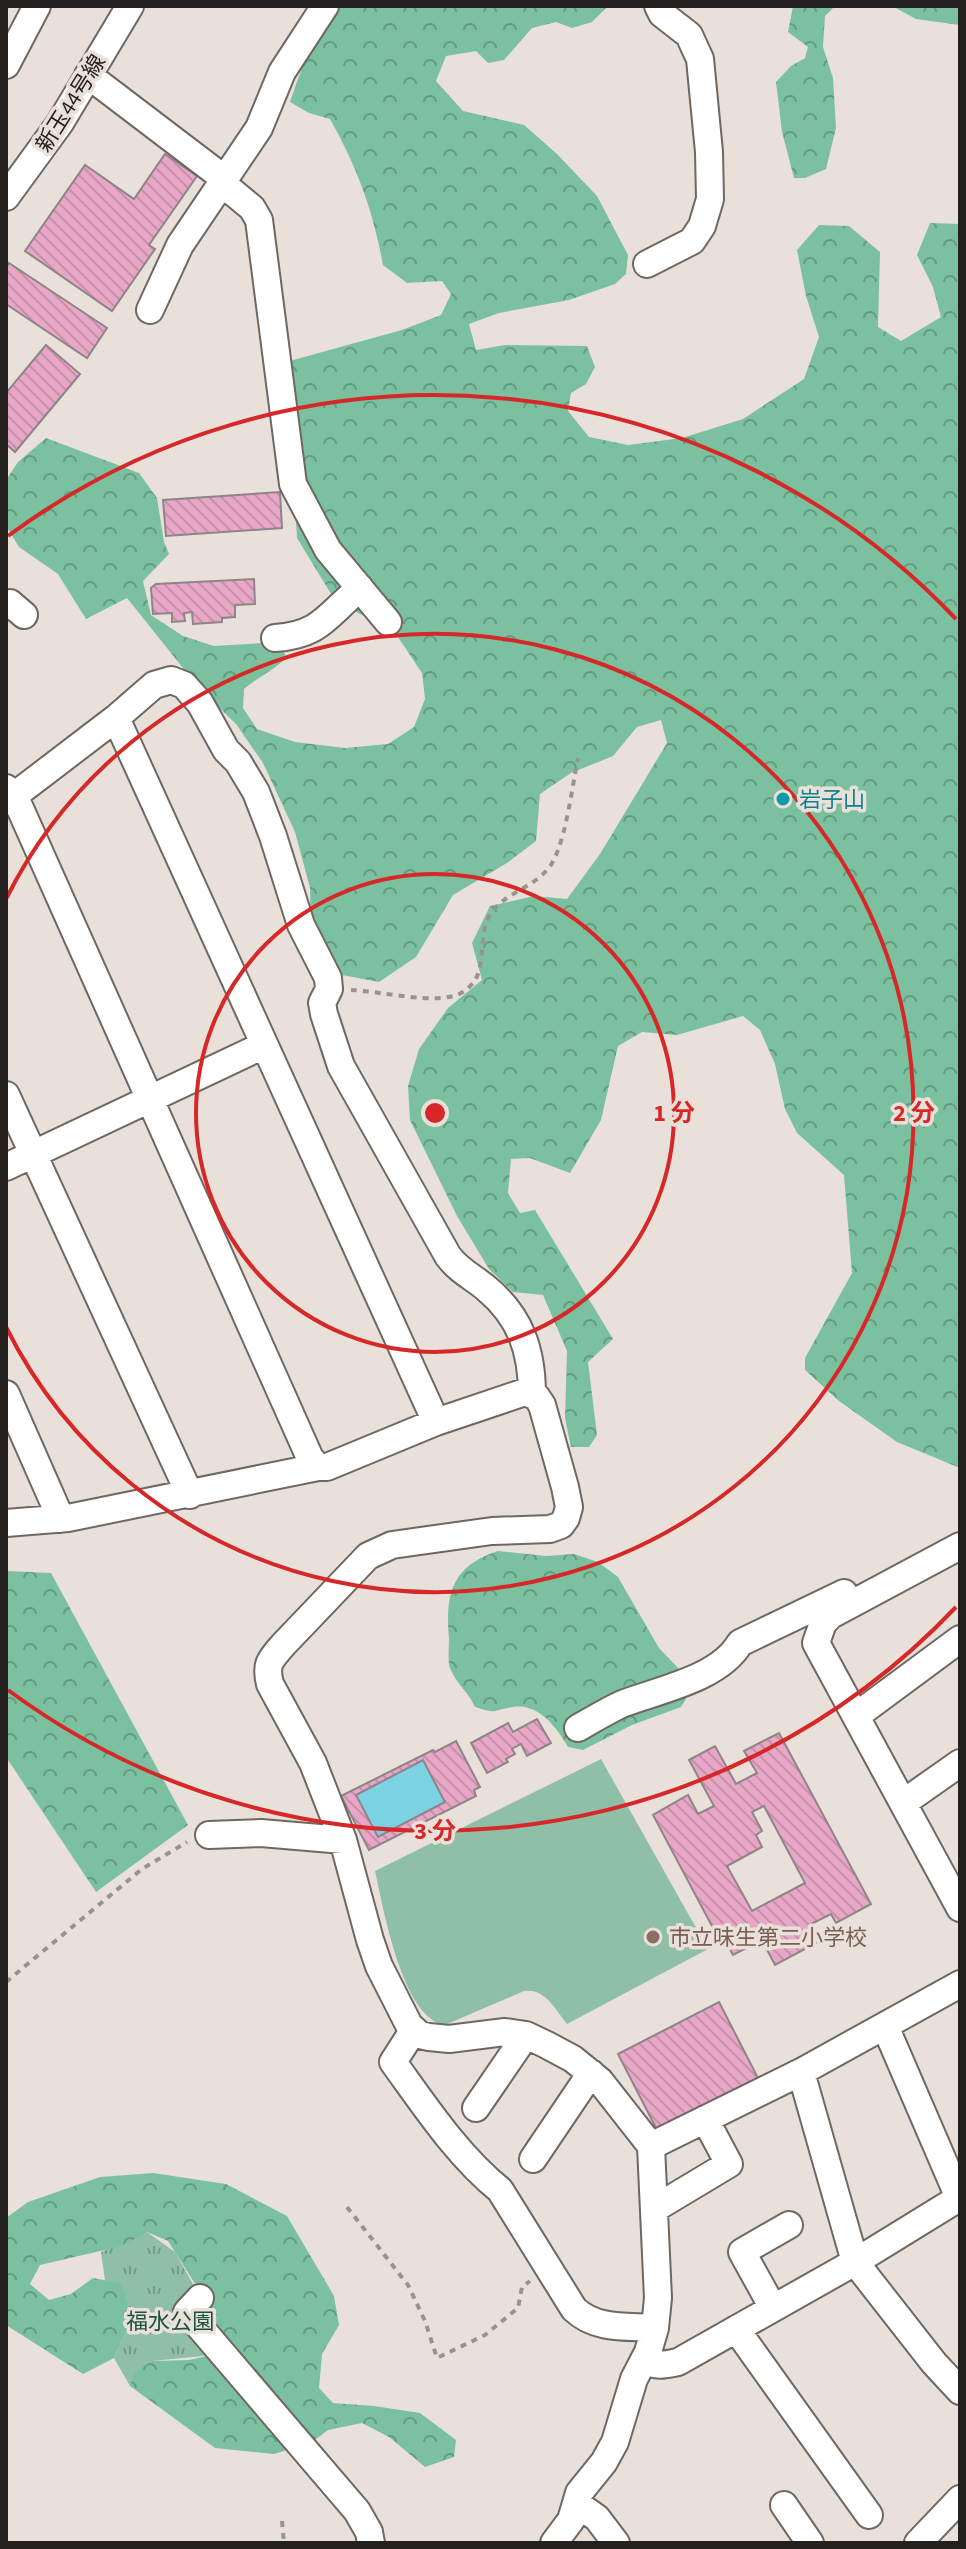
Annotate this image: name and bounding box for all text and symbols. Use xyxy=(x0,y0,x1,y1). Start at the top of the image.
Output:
street label: 新玉44号線 xyxy=(28,48,114,159)
place label: 岩子山 xyxy=(799,784,865,816)
marker: 岩子山 xyxy=(774,790,792,808)
text: 1 分 xyxy=(653,1096,695,1131)
text: 2 分 xyxy=(893,1096,935,1131)
centre of rings xyxy=(421,1099,449,1127)
text: 3 分 xyxy=(414,1814,456,1849)
place label: 市立味生第二小学校 xyxy=(669,1922,867,1954)
marker: 市立味生第二小学校 xyxy=(644,1928,662,1946)
park label: 福水公園 xyxy=(126,2306,214,2338)

